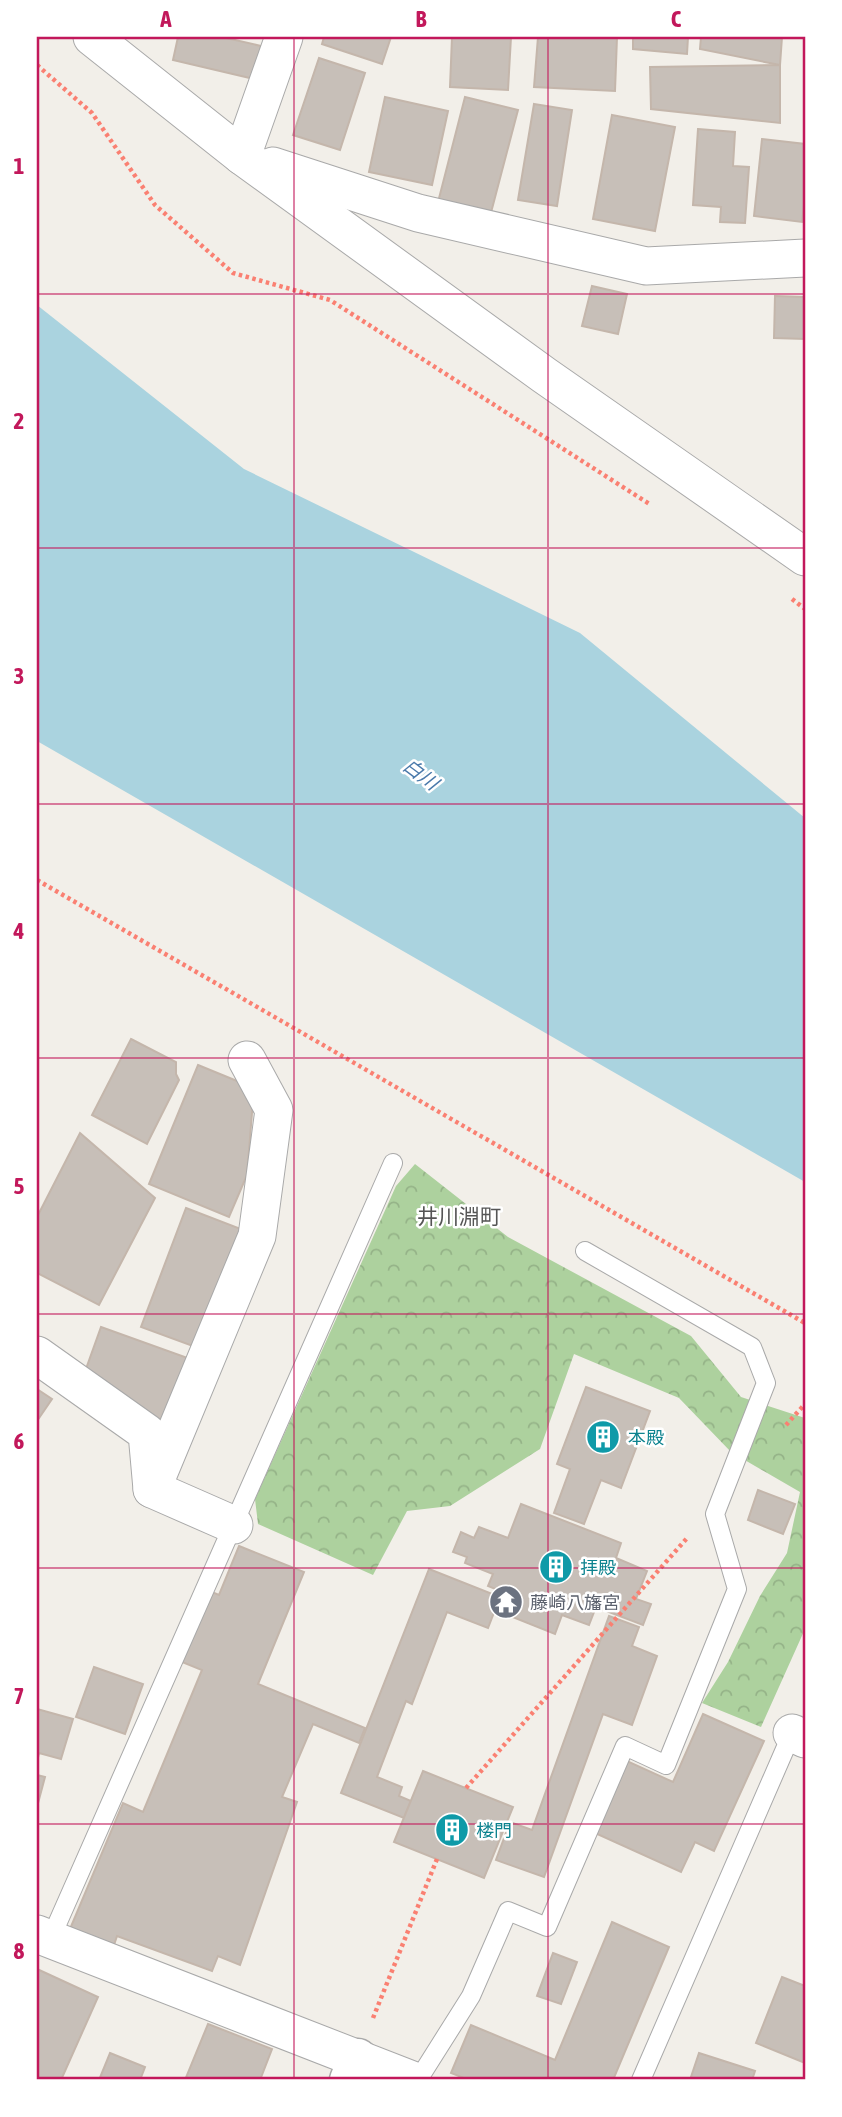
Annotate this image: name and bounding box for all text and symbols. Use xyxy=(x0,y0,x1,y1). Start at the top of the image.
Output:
text: A xyxy=(159,6,172,32)
text: B xyxy=(416,6,427,32)
text: C xyxy=(671,6,682,32)
text: 1 xyxy=(14,153,25,179)
text: 2 xyxy=(14,408,24,434)
text: 3 xyxy=(14,663,24,689)
water label: 白川 xyxy=(399,754,444,795)
text: 4 xyxy=(13,918,25,944)
text: 5 xyxy=(14,1173,25,1199)
district label: 井川淵町 xyxy=(417,1204,501,1228)
building icon: 本殿 xyxy=(584,1418,622,1456)
place label: 本殿 xyxy=(628,1427,664,1448)
text: 6 xyxy=(14,1428,25,1454)
building icon: 拝殿 xyxy=(537,1548,575,1586)
place label: 拝殿 xyxy=(580,1557,616,1578)
temple icon: 藤崎八旛宮 xyxy=(487,1583,525,1621)
place label: 藤崎八旛宮 xyxy=(530,1592,620,1613)
text: 7 xyxy=(14,1683,24,1709)
building icon: 楼門 xyxy=(433,1811,471,1849)
place label: 楼門 xyxy=(476,1820,512,1841)
text: 8 xyxy=(14,1938,25,1964)

